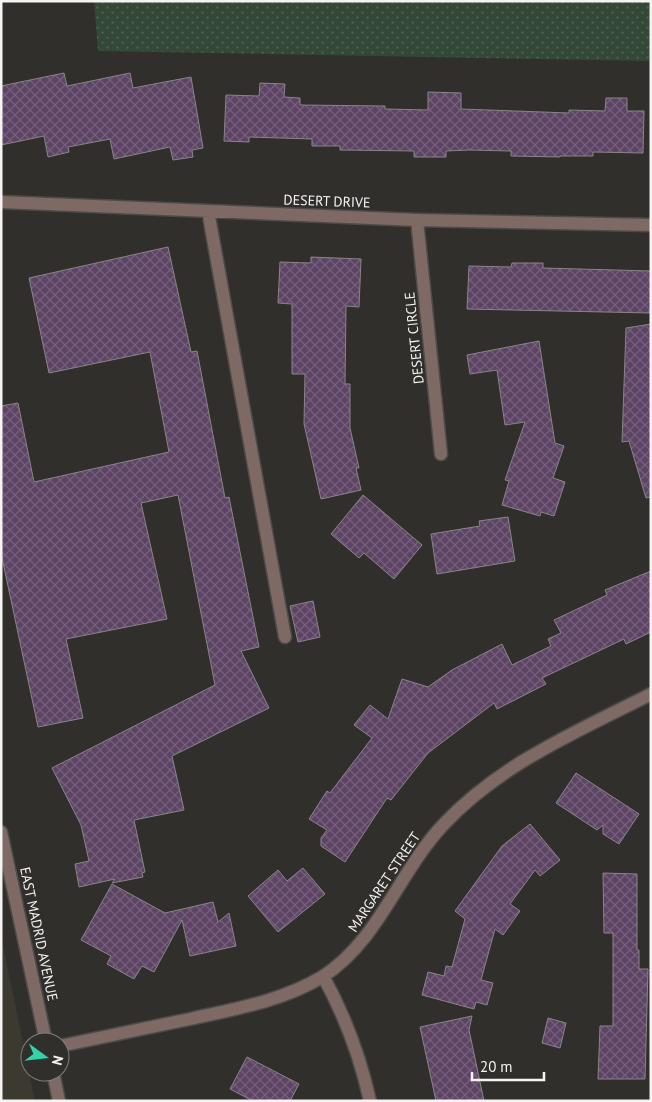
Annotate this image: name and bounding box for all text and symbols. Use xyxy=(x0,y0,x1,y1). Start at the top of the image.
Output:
street label: DESERT DRIVE xyxy=(283,190,371,212)
street label: DESERT CIRCLE xyxy=(400,291,428,385)
street label: MARGARET STREET xyxy=(344,828,424,935)
street label: EAST MADRID AVENUE xyxy=(16,865,62,1003)
north arrow xyxy=(20,1032,70,1082)
scale bar xyxy=(472,1050,544,1082)
text: N xyxy=(48,1054,67,1067)
text: 20 m xyxy=(480,1057,513,1076)

